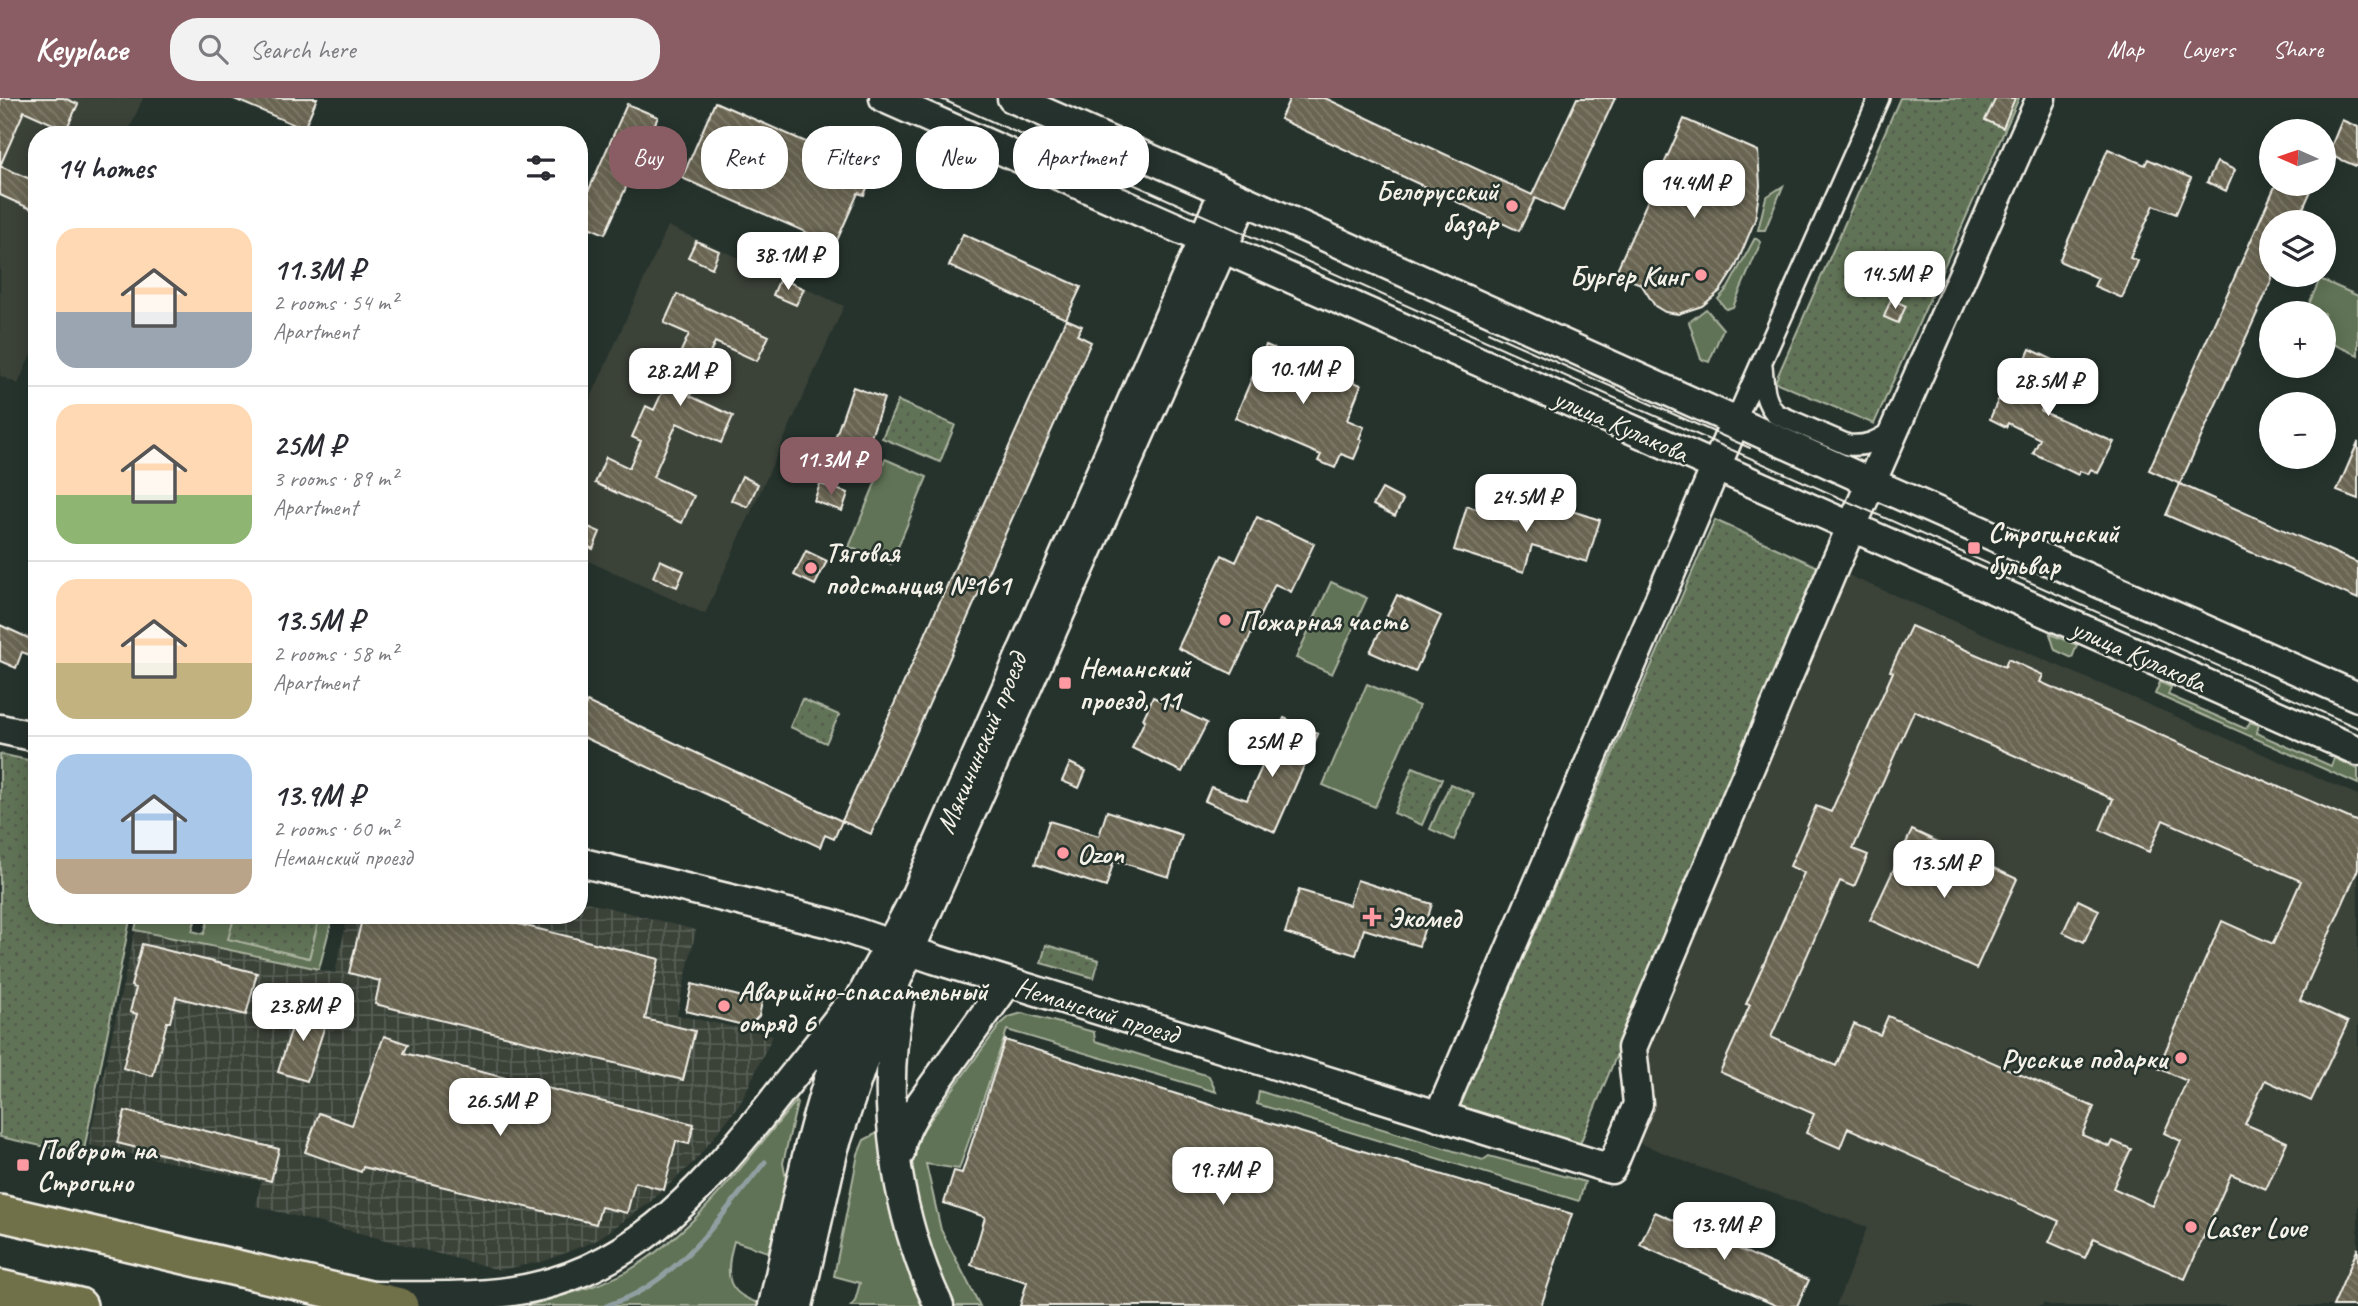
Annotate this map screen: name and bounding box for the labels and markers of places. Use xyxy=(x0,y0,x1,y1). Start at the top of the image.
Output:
pin: 14.4M ₽ xyxy=(1629,160,1759,220)
place label: Белорусский базар xyxy=(1376,173,1500,241)
marker: Белорусский базар xyxy=(1504,198,1520,214)
pin: 38.1M ₽ xyxy=(723,232,853,292)
pin: 14.5M ₽ xyxy=(1830,252,1960,311)
place label: Бургер Кинг xyxy=(1569,258,1691,293)
marker: Бургер Кинг xyxy=(1693,267,1709,283)
pin: 10.1M ₽ xyxy=(1238,346,1368,406)
pin: 28.2M ₽ xyxy=(615,348,745,408)
pin: 28.5M ₽ xyxy=(1983,358,2113,418)
pin: 11.3M ₽ xyxy=(766,438,896,497)
pin: 24.5M ₽ xyxy=(1461,474,1591,534)
place label: Строгинский бульвар xyxy=(1988,515,2121,582)
place label: Тяговая подстанция №161 xyxy=(825,535,1014,602)
marker: Строгинский бульвар xyxy=(1966,540,1982,556)
marker: Тяговая подстанция №161 xyxy=(803,560,819,576)
place label: Пожарная часть xyxy=(1239,603,1409,638)
marker: Пожарная часть xyxy=(1217,612,1233,628)
place label: Неманский проезд, 11 xyxy=(1079,650,1192,717)
marker: Неманский проезд, 11 xyxy=(1057,675,1073,691)
pin: 25M ₽ xyxy=(1223,720,1321,779)
place label: Ozon xyxy=(1077,836,1125,871)
pin: 13.5M ₽ xyxy=(1879,840,2009,900)
marker: Ozon xyxy=(1055,845,1071,861)
place label: Экомед xyxy=(1388,900,1464,935)
marker: Экомед xyxy=(1362,907,1382,927)
place label: Аварийно-спасательный отряд 6 xyxy=(738,973,990,1040)
pin: 23.8M ₽ xyxy=(238,984,368,1043)
marker: Аварийно-спасательный отряд 6 xyxy=(716,998,732,1014)
place label: Русские подарки xyxy=(2001,1041,2169,1076)
marker: Русские подарки xyxy=(2173,1050,2189,1066)
pin: 26.5M ₽ xyxy=(435,1079,565,1138)
place label: Поворот на Строгино xyxy=(37,1132,158,1199)
pin: 19.7M ₽ xyxy=(1158,1148,1288,1207)
marker: Поворот на Строгино xyxy=(15,1157,31,1173)
pin: 13.9M ₽ xyxy=(1659,1202,1789,1262)
place label: Laser Love xyxy=(2205,1210,2309,1245)
marker: Laser Love xyxy=(2183,1219,2199,1235)

